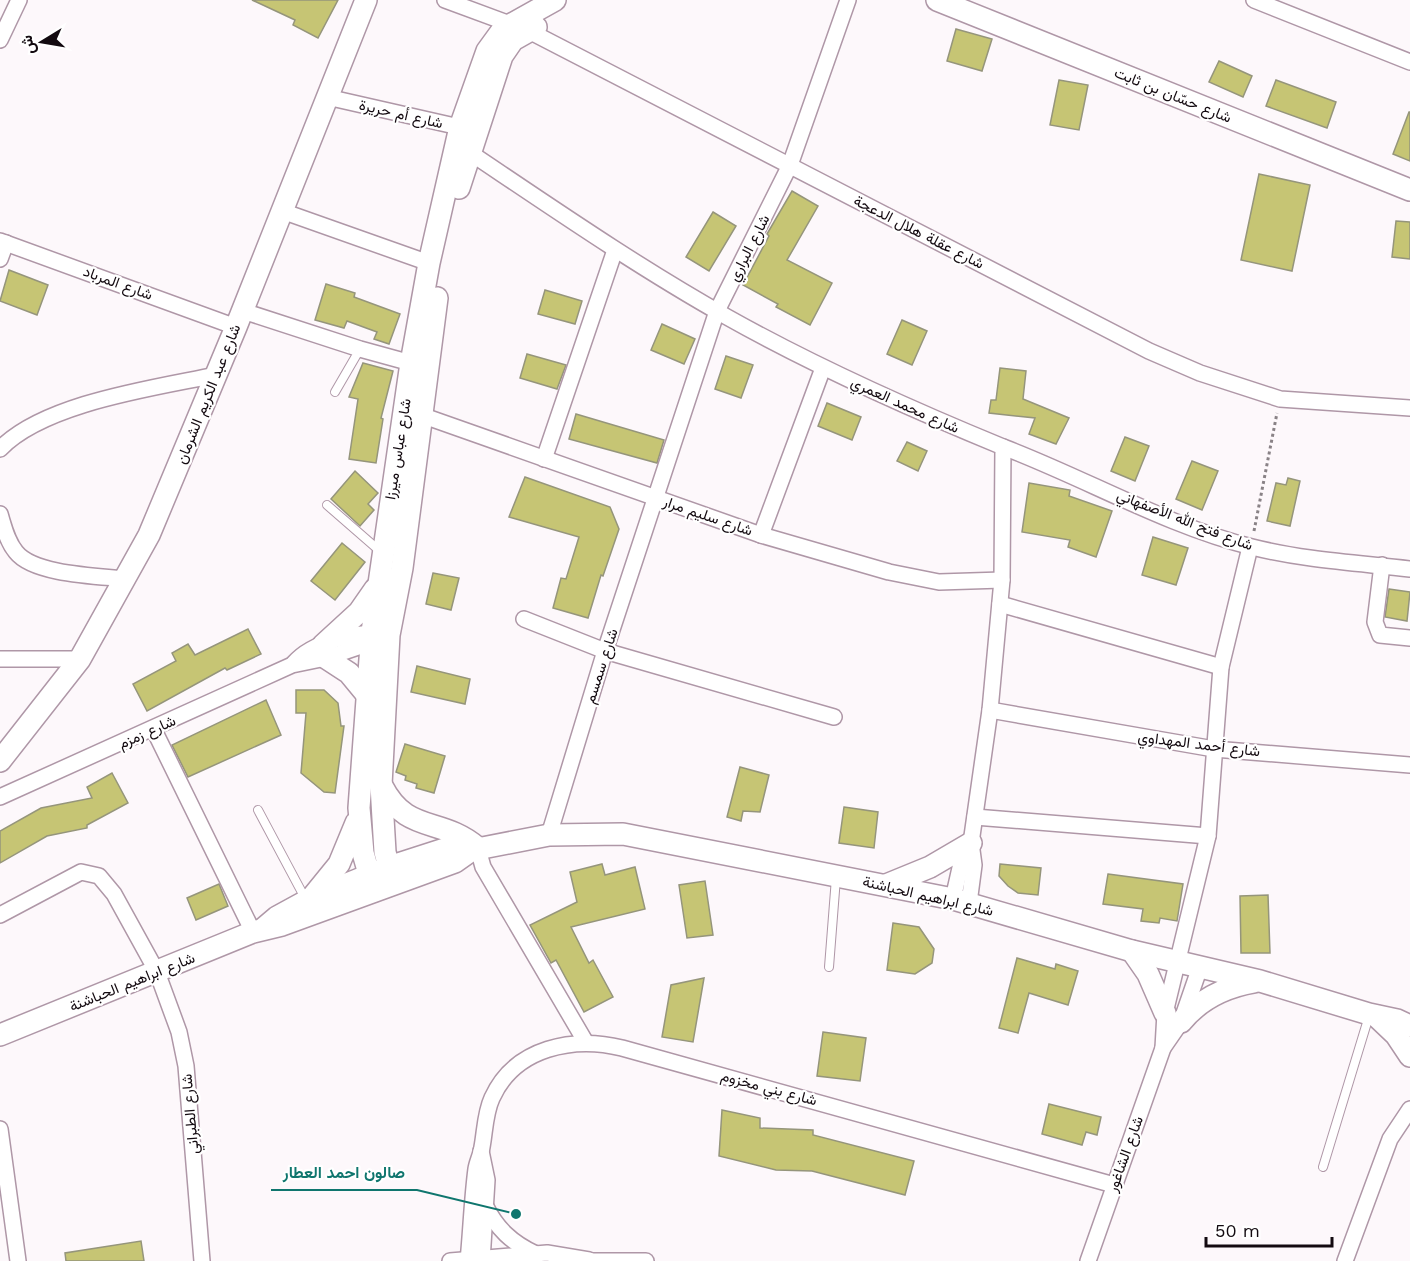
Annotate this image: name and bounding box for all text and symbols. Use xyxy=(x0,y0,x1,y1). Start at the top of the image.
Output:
north arrow xyxy=(12,12,72,72)
text: ش xyxy=(17,34,39,56)
street label: شارع حسّان بن ثابت xyxy=(1111,63,1234,129)
street label: شارع أم حريرة xyxy=(357,96,445,134)
street label: شارع عقلة هلال الدعجة xyxy=(850,191,987,275)
street label: شارع البراري xyxy=(725,212,777,286)
street label: شارع المرباد xyxy=(80,262,155,306)
street label: شارع عبد الكريم الشرمان xyxy=(172,321,246,467)
street label: شارع محمد العمري xyxy=(846,373,962,441)
street label: شارع عباس ميرزا xyxy=(381,397,417,501)
street label: شارع فتح الله الأصفهاني xyxy=(1113,486,1256,558)
street label: شارع سليم مرار xyxy=(659,492,755,542)
street label: شارع سمسم xyxy=(580,626,624,706)
street label: شارع زمزم xyxy=(116,711,179,754)
street label: شارع أحمد المهداوي xyxy=(1136,728,1261,764)
street label: شارع ابراهيم الحباشنة xyxy=(860,872,995,922)
street label: شارع ابراهيم الحباشنة xyxy=(67,949,198,1017)
street label: شارع بني مخزوم xyxy=(718,1066,819,1113)
street label: شارع الطبراني xyxy=(178,1073,206,1155)
street label: شارع الشاغور xyxy=(1103,1114,1149,1196)
callout: صالون احمد العطار xyxy=(271,1156,417,1190)
text: صالون احمد العطار xyxy=(282,1163,405,1183)
scale bar xyxy=(1206,1210,1332,1248)
text: 50 m xyxy=(1215,1220,1260,1241)

